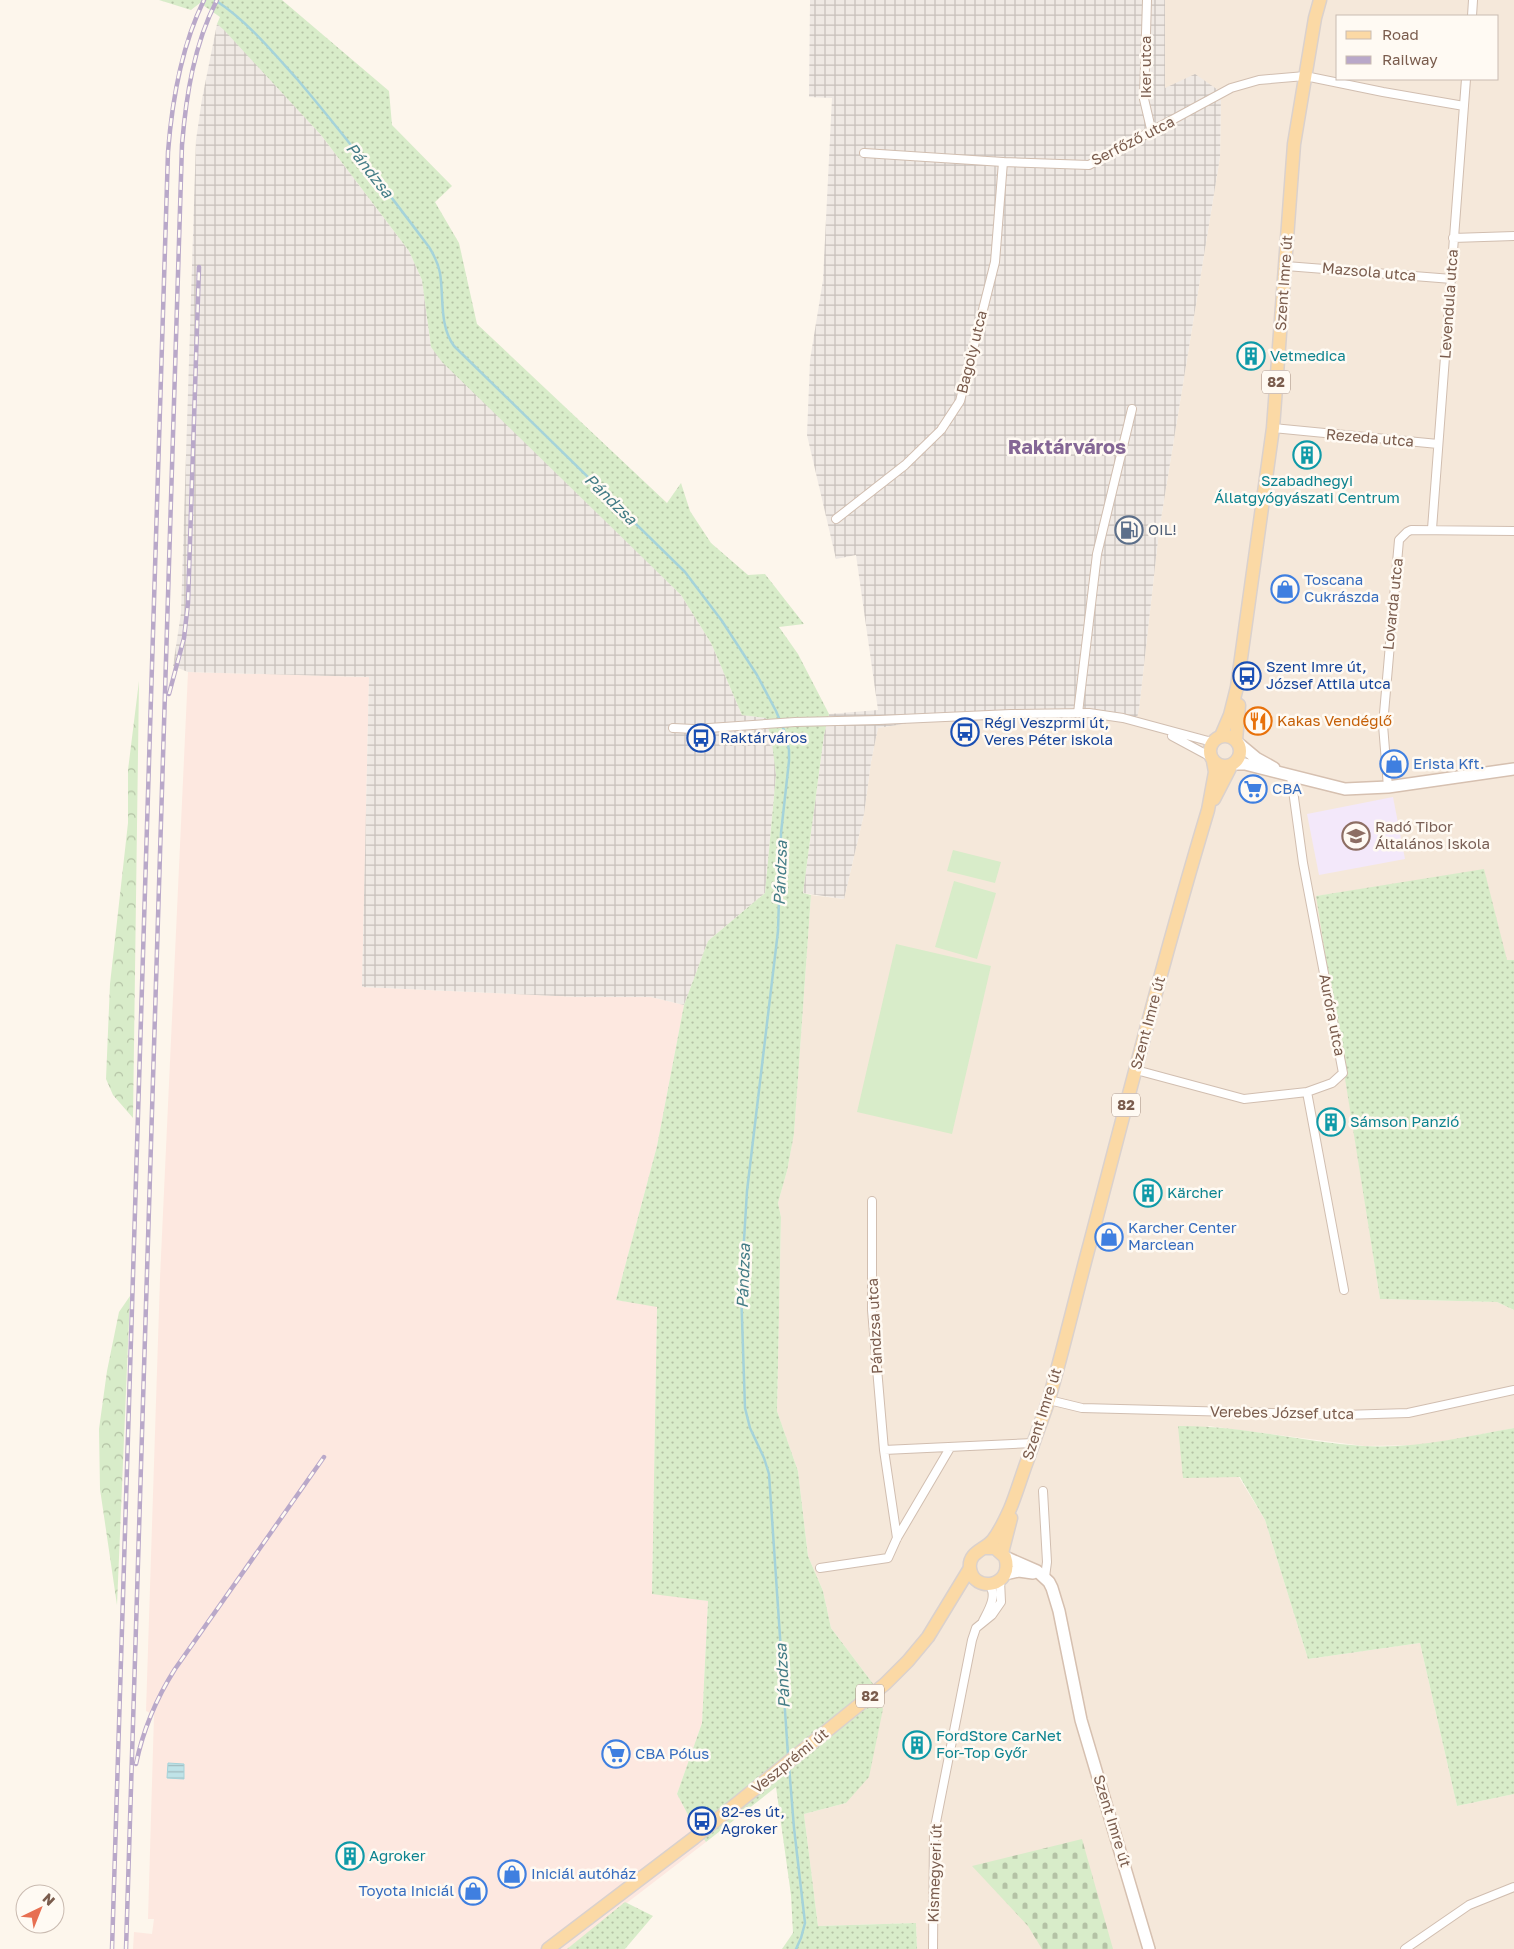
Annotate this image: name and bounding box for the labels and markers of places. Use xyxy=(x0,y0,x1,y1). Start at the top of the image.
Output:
building icon: Vetmedica xyxy=(1236,341,1266,371)
place label: Vetmedica xyxy=(1270,346,1346,364)
building icon: Szabadhegyi Állatgyógyászati Centrum xyxy=(1292,440,1322,470)
place label: Szabadhegyi Állatgyógyászati Centrum xyxy=(1214,471,1400,506)
fuel station icon: OIL! xyxy=(1114,515,1144,545)
place label: OIL! xyxy=(1148,520,1177,538)
place label: Toscana Cukrászda xyxy=(1304,570,1379,605)
shop icon: Toscana Cukrászda xyxy=(1270,574,1300,604)
place label: Szent Imre út, József Attila utca xyxy=(1266,657,1391,692)
bus stop icon: Szent Imre út, József Attila utca xyxy=(1232,661,1262,691)
restaurant icon: Kakas Vendéglő xyxy=(1243,706,1273,736)
place label: Kakas Vendéglő xyxy=(1277,711,1392,729)
place label: Régi Veszprmi út, Veres Péter iskola xyxy=(984,713,1113,748)
bus stop icon: Régi Veszprmi út, Veres Péter iskola xyxy=(950,717,980,747)
bus stop icon: Raktárváros xyxy=(686,723,716,753)
place label: Raktárváros xyxy=(720,728,807,746)
shop icon: Erista Kft. xyxy=(1379,749,1409,779)
place label: Erista Kft. xyxy=(1413,754,1485,772)
supermarket icon: CBA xyxy=(1238,774,1268,804)
place label: CBA xyxy=(1272,779,1302,797)
place label: Radó Tibor Általános Iskola xyxy=(1375,817,1490,852)
school or university icon: Radó Tibor Általános Iskola xyxy=(1341,821,1371,851)
building icon: Sámson Panzió xyxy=(1316,1107,1346,1137)
place label: Sámson Panzió xyxy=(1350,1112,1459,1130)
building icon: Kärcher xyxy=(1133,1178,1163,1208)
place label: Kärcher xyxy=(1167,1183,1223,1201)
place label: Karcher Center Marclean xyxy=(1128,1218,1237,1253)
shop icon: Karcher Center Marclean xyxy=(1094,1222,1124,1252)
place label: FordStore CarNet For-Top Győr xyxy=(936,1726,1062,1761)
building icon: FordStore CarNet For-Top Győr xyxy=(902,1730,932,1760)
supermarket icon: CBA Pólus xyxy=(601,1739,631,1769)
place label: CBA Pólus xyxy=(635,1744,709,1762)
place label: 82-es út, Agroker xyxy=(721,1802,785,1837)
bus stop icon: 82-es út, Agroker xyxy=(687,1806,717,1836)
building icon: Agroker xyxy=(335,1841,365,1871)
place label: Agroker xyxy=(369,1846,426,1864)
shop icon: Iniciál autóház xyxy=(497,1859,527,1889)
place label: Iniciál autóház xyxy=(531,1864,636,1882)
shop icon: Toyota Iniciál xyxy=(458,1876,488,1906)
place label: Toyota Iniciál xyxy=(359,1881,454,1899)

